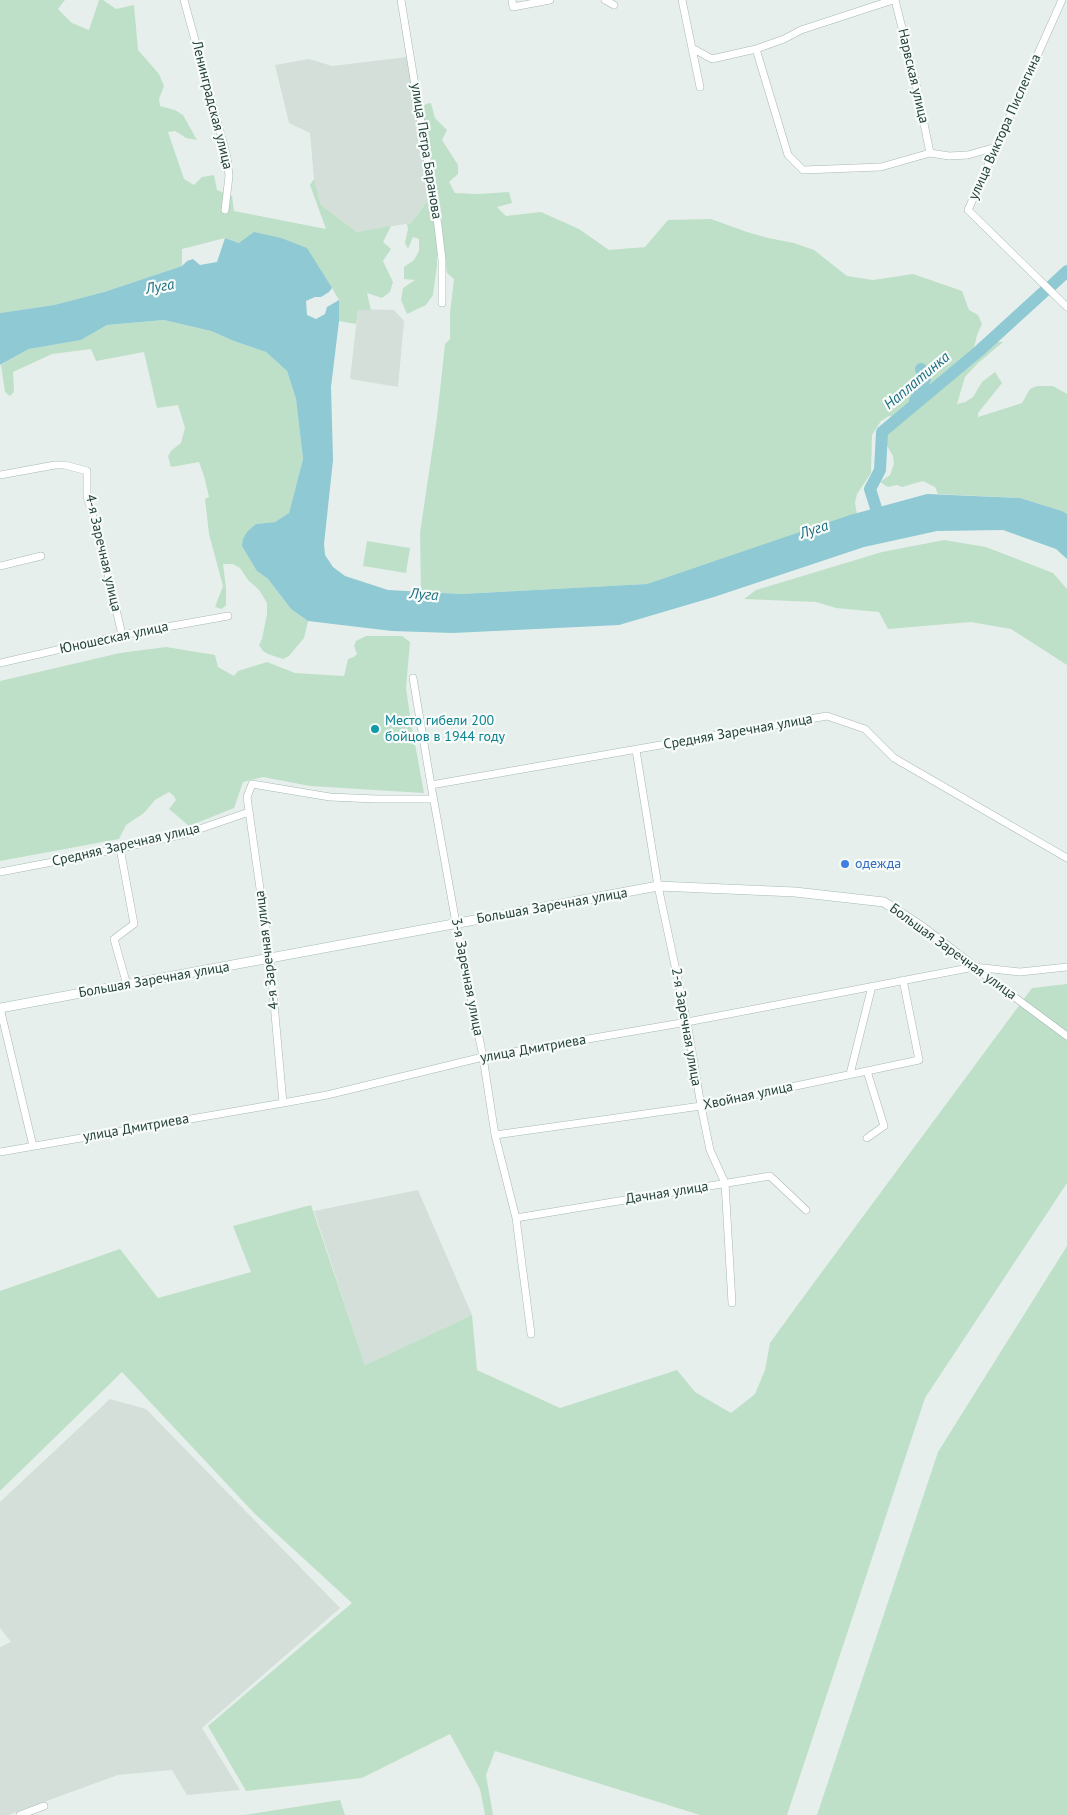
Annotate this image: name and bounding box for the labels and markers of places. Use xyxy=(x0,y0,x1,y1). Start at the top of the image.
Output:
place label: Место гибели 200 бойцов в 1944 году xyxy=(385,713,505,746)
marker: Место гибели 200 бойцов в 1944 году xyxy=(369,723,381,735)
place label: одежда xyxy=(855,856,901,872)
marker: одежда xyxy=(839,858,851,870)

